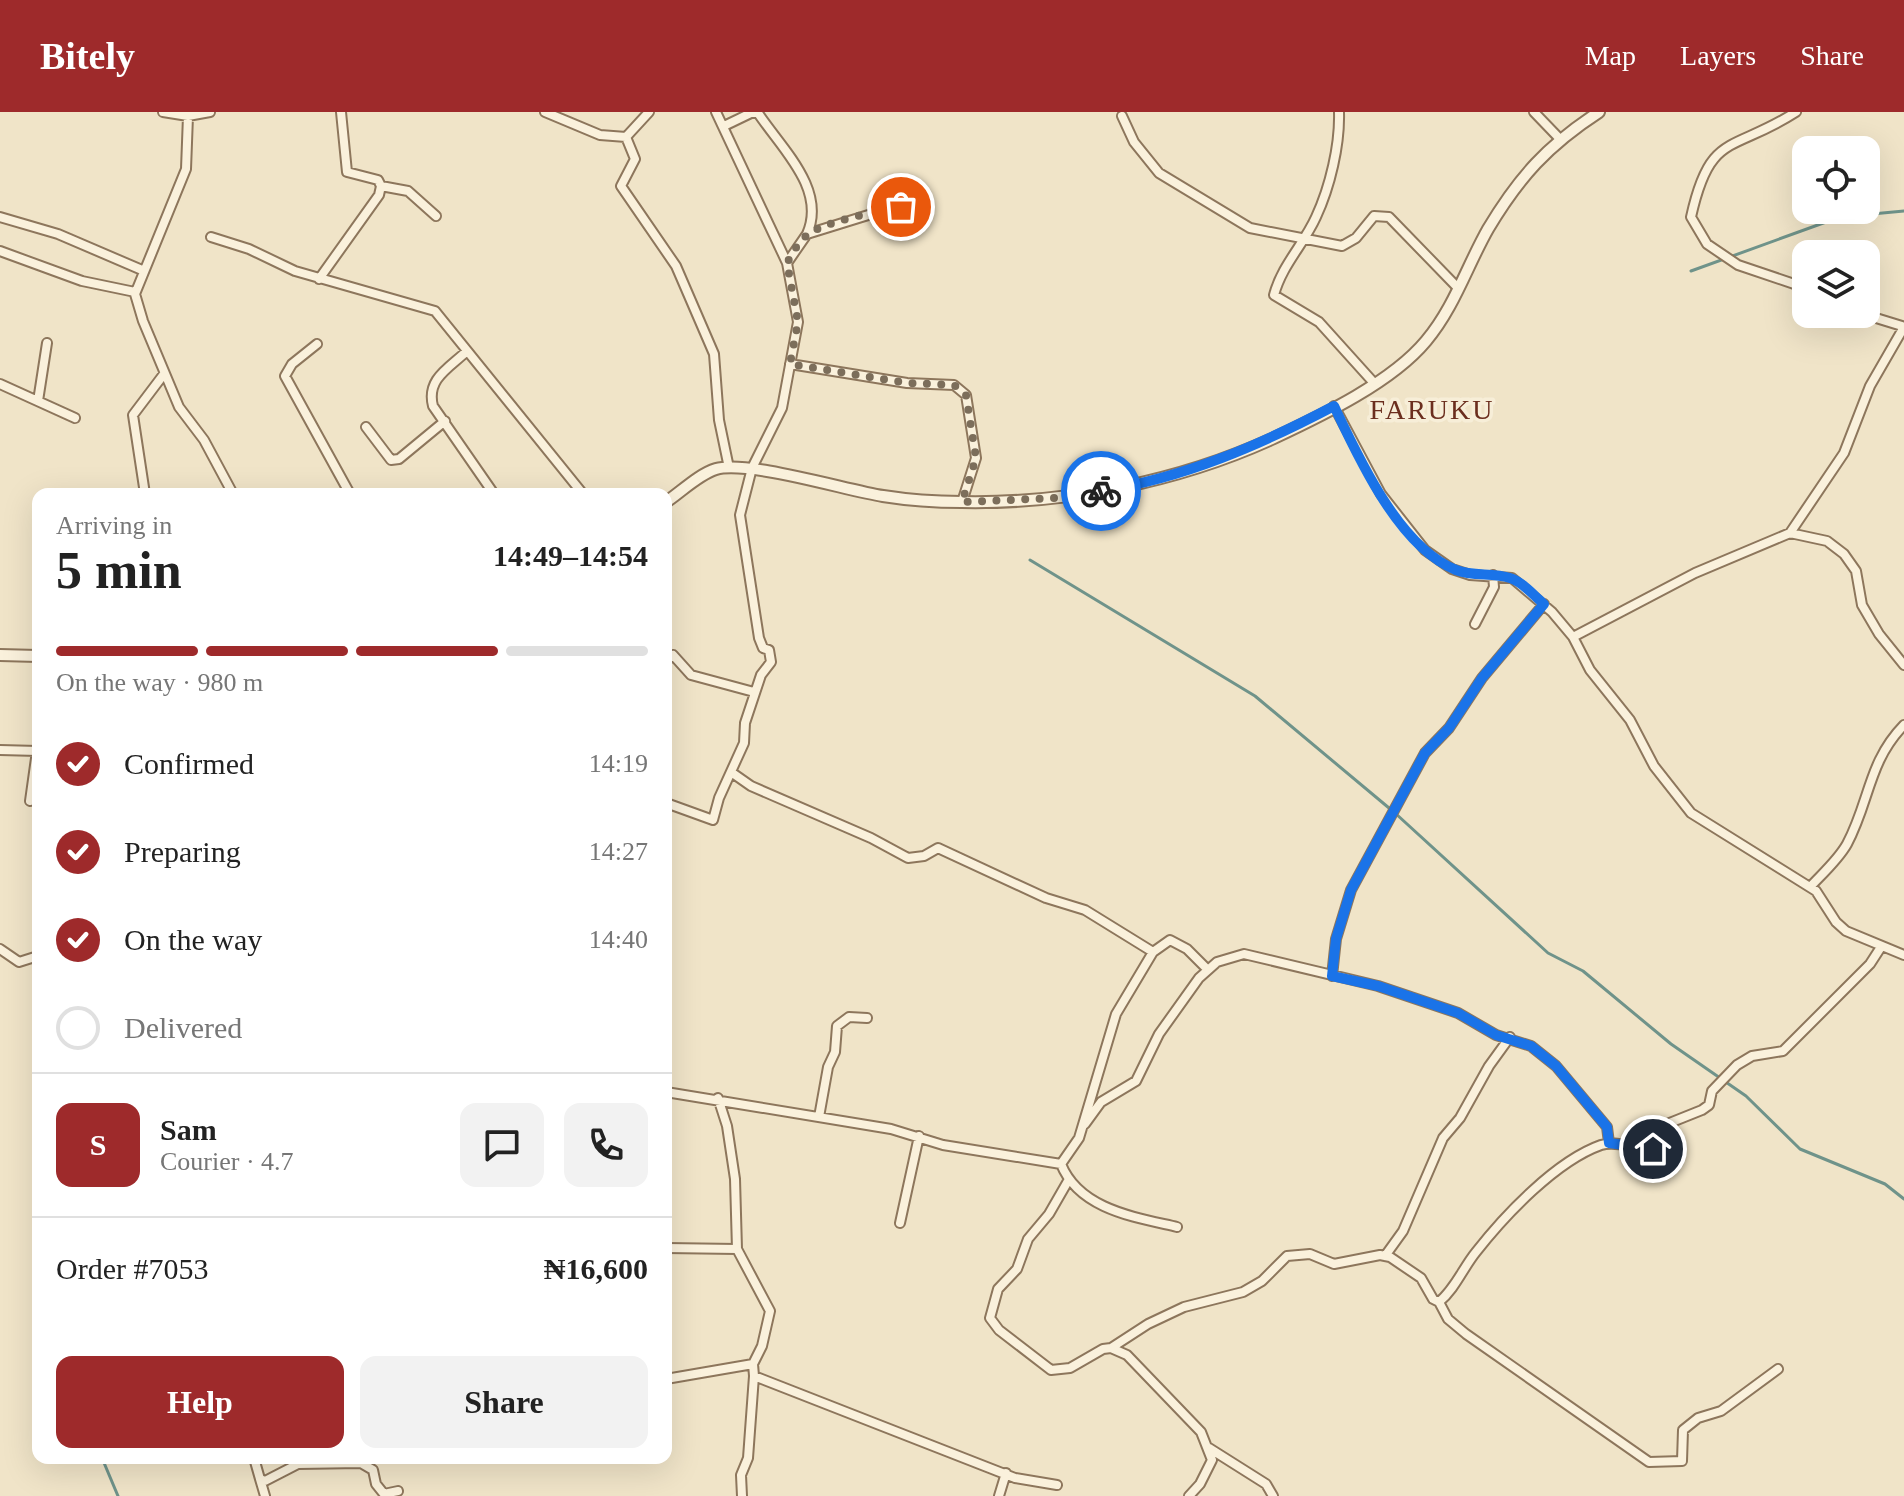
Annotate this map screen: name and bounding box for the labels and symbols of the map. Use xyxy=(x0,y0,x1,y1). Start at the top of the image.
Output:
pin xyxy=(867,173,935,241)
district label: FARUKU xyxy=(1369,394,1495,425)
courier xyxy=(1061,451,1141,531)
pin xyxy=(1619,1115,1687,1183)

